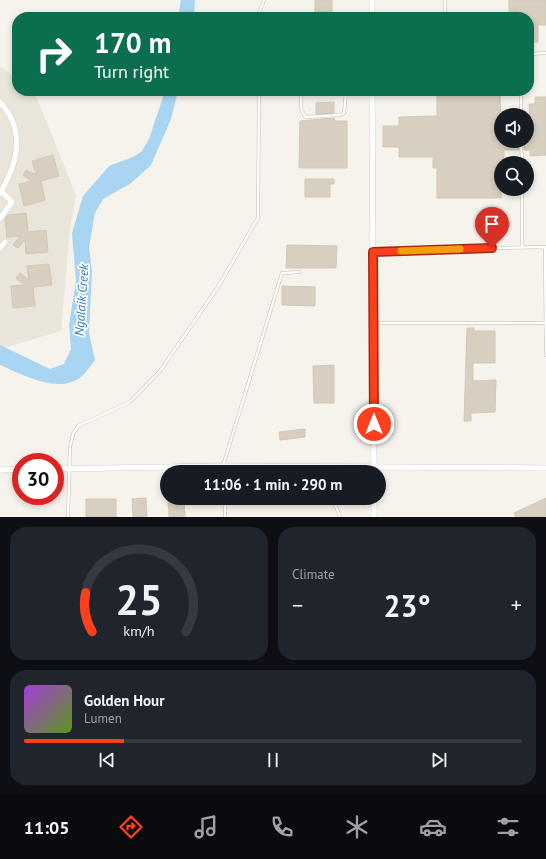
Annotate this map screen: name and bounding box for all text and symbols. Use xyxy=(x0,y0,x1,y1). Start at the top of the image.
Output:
text: 170 m xyxy=(94,24,171,61)
icon: right xyxy=(28,28,80,80)
text: Turn right xyxy=(94,60,169,83)
map controls xyxy=(494,108,534,196)
button: sound xyxy=(494,108,534,148)
button: search xyxy=(494,156,534,196)
pin xyxy=(475,207,509,248)
icon: arrive xyxy=(481,213,503,235)
water label: Ngalaik Creek xyxy=(71,262,93,337)
position arrow xyxy=(353,403,395,445)
speed limit sign: 30 xyxy=(12,453,64,505)
text: 11:06 · 1 min · 290 m xyxy=(204,475,342,494)
text: Climate xyxy=(292,566,335,583)
text: 25 xyxy=(115,572,163,625)
text: 23° xyxy=(383,586,431,625)
text: − xyxy=(292,591,303,619)
text: + xyxy=(511,591,522,619)
text: km/h xyxy=(123,620,155,639)
text: Golden Hour xyxy=(84,691,164,710)
text: Lumen xyxy=(84,710,122,727)
icon: previous xyxy=(96,749,118,771)
icon: pause xyxy=(262,749,284,771)
icon: next xyxy=(428,749,450,771)
icon: directions xyxy=(117,813,145,841)
icon: music xyxy=(192,813,220,841)
icon: phone xyxy=(268,813,296,841)
icon: climate xyxy=(343,813,371,841)
icon: car xyxy=(419,813,447,841)
icon: filters xyxy=(494,813,522,841)
text: 11:05 xyxy=(24,816,69,839)

